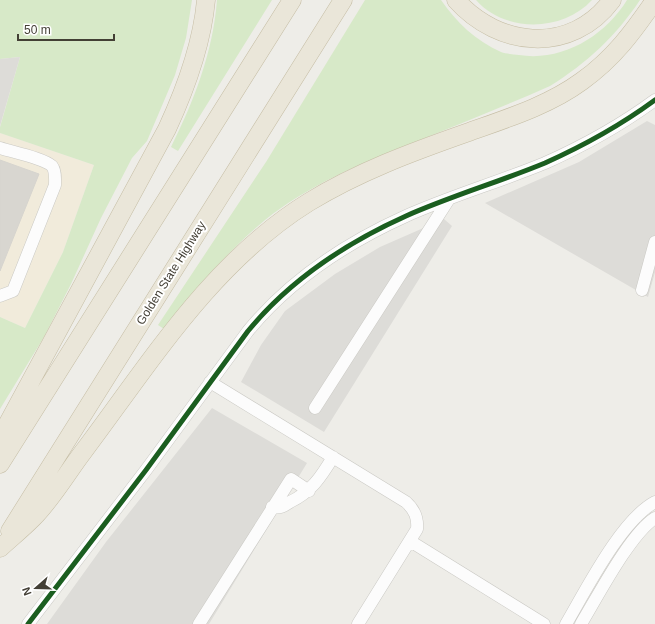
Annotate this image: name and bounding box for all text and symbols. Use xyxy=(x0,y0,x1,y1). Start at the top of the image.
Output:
scale bar xyxy=(18,16,114,42)
text: 50 m xyxy=(24,23,51,37)
street label: Golden State Highway xyxy=(133,219,209,327)
north arrow xyxy=(16,568,56,608)
text: N xyxy=(20,586,34,597)

